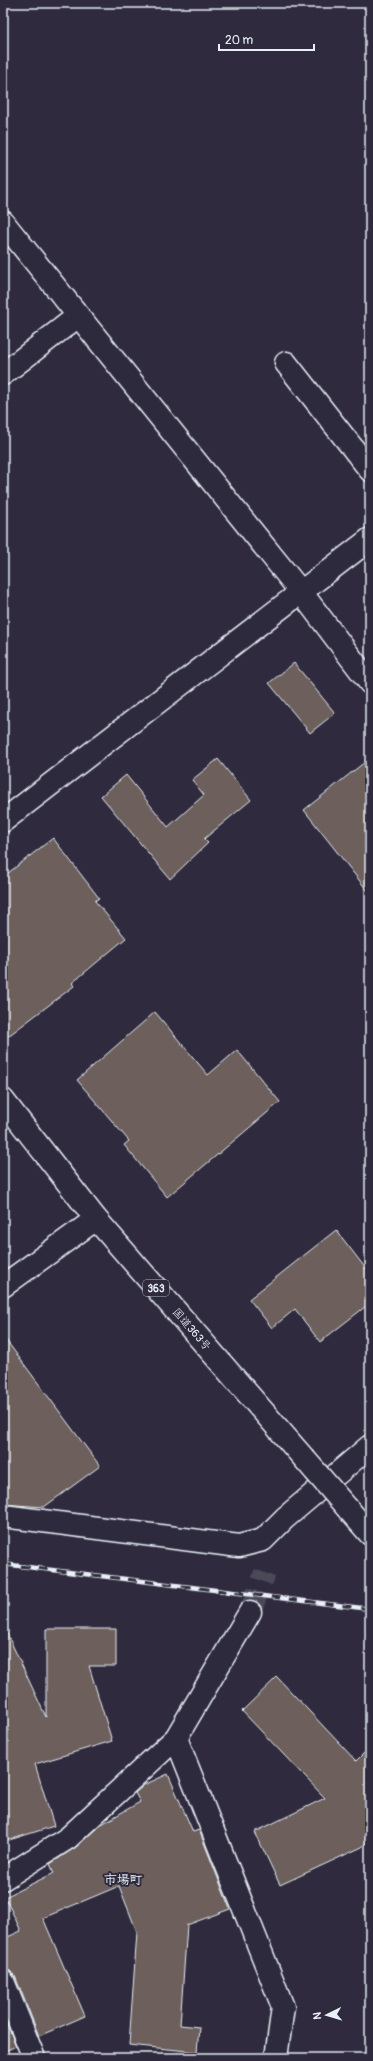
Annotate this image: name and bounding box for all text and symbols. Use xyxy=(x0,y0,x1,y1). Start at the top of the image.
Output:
scale bar xyxy=(219,26,314,52)
text: 20 m xyxy=(225,33,254,48)
road number: 363 xyxy=(143,1280,169,1296)
street label: 国道363号 xyxy=(170,1306,213,1353)
district label: 市場町 xyxy=(103,1872,143,1888)
north arrow xyxy=(307,1995,347,2035)
text: N xyxy=(311,2011,324,2020)

